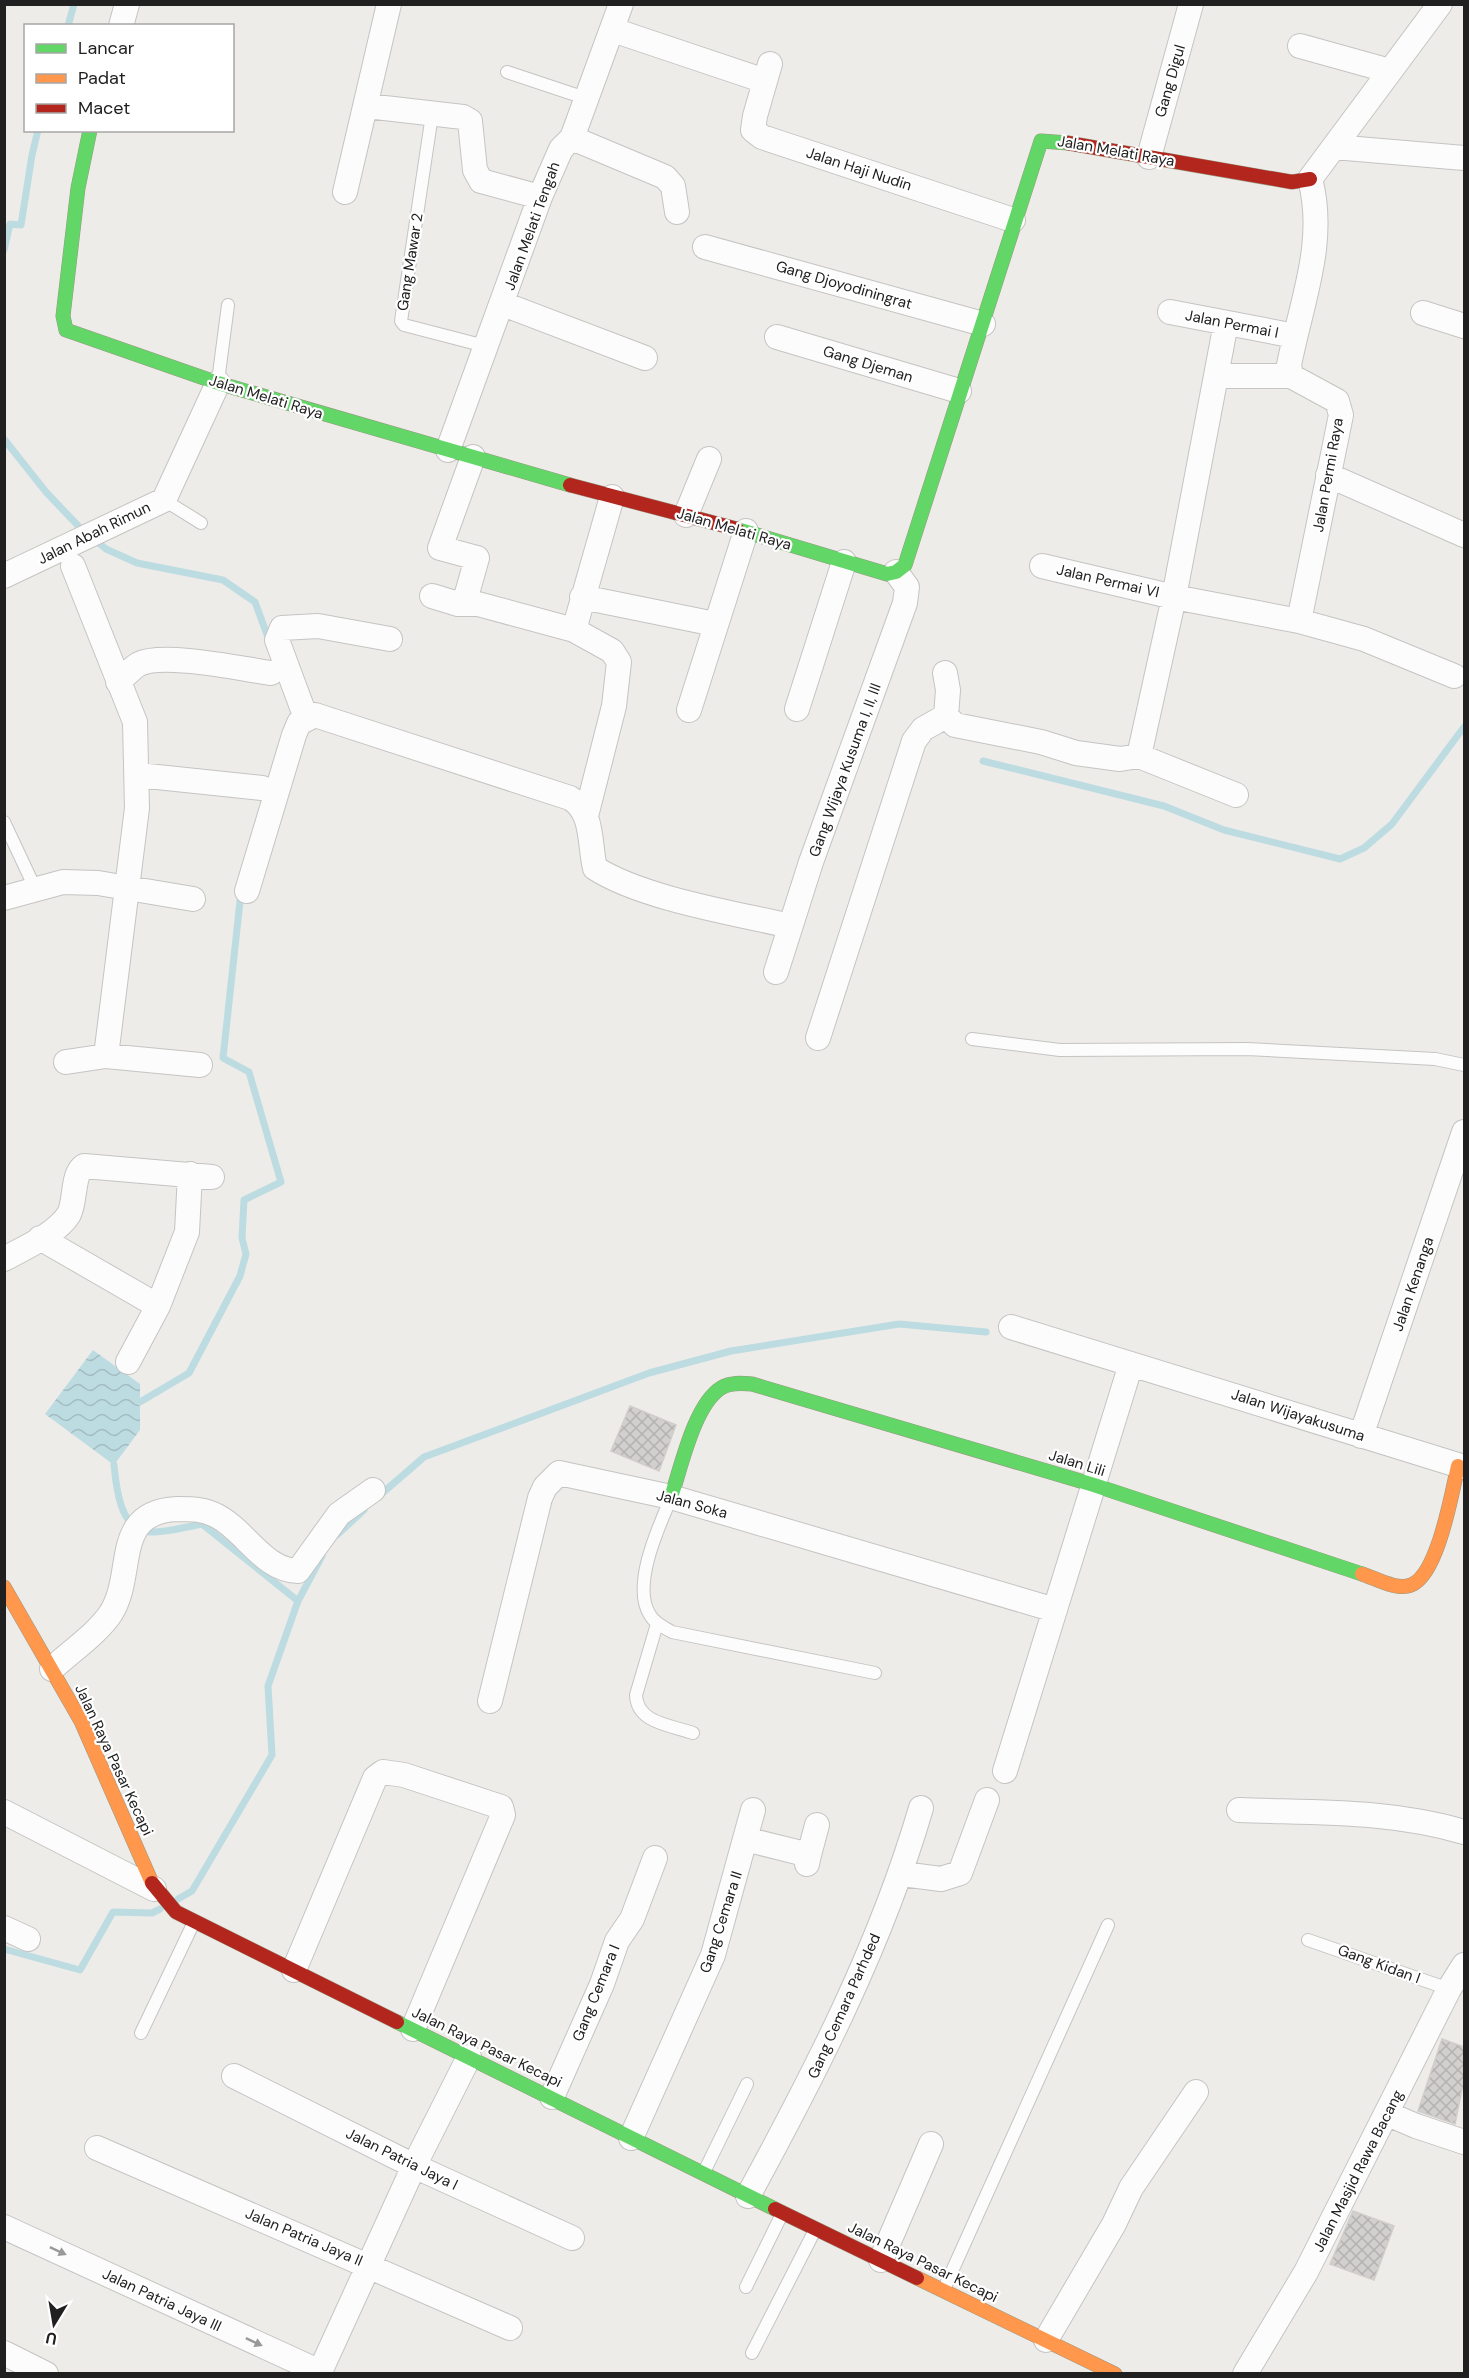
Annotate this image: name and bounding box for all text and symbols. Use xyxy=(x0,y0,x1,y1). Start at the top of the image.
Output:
legend xyxy=(24,24,234,132)
text: Lancar xyxy=(78,36,135,60)
street label: Gang Digul xyxy=(1150,42,1190,120)
text: Padat xyxy=(78,66,126,90)
text: Macet xyxy=(78,96,130,120)
street label: Jalan Melati Raya xyxy=(1056,131,1176,171)
street label: Jalan Haji Nudin xyxy=(804,142,914,196)
street label: Jalan Melati Tengah xyxy=(500,159,564,293)
street label: Gang Mawar 2 xyxy=(392,212,428,312)
street label: Gang Djoyodiningrat xyxy=(774,256,915,314)
street label: Jalan Permai I xyxy=(1184,305,1280,343)
street label: Gang Djeman xyxy=(821,341,915,387)
street label: Jalan Melati Raya xyxy=(206,370,326,424)
street label: Jalan Permi Raya xyxy=(1308,416,1348,534)
street label: Jalan Abah Rimun xyxy=(34,497,154,569)
street label: Jalan Melati Raya xyxy=(674,503,794,555)
street label: Jalan Permai VI xyxy=(1055,559,1161,603)
street label: Gang Wijaya Kusuma I, II, III xyxy=(804,680,886,860)
street label: Jalan Kenanga xyxy=(1388,1234,1438,1334)
street label: Jalan Wijayakusuma xyxy=(1229,1384,1367,1446)
street label: Jalan Lili xyxy=(1046,1445,1108,1481)
street label: Jalan Soka xyxy=(654,1485,730,1523)
street label: Jalan Raya Pasar Kecapi xyxy=(70,1681,158,1839)
street label: Gang Cemara II xyxy=(695,1868,747,1976)
street label: Gang Cemara Parhded xyxy=(803,1930,885,2082)
street label: Gang Kidan I xyxy=(1335,1940,1423,1988)
street label: Gang Cemara I xyxy=(568,1942,624,2044)
street label: Jalan Raya Pasar Kecapi xyxy=(409,2002,565,2092)
street label: Jalan Masjid Rawa Bacang xyxy=(1308,2086,1408,2256)
street label: Jalan Patria Jaya I xyxy=(343,2123,461,2195)
street label: Jalan Patria Jaya II xyxy=(242,2203,366,2271)
street label: Jalan Raya Pasar Kecapi xyxy=(845,2217,1001,2307)
one-way arrow xyxy=(49,2247,66,2256)
street label: Jalan Patria Jaya III xyxy=(99,2264,225,2336)
north arrow xyxy=(24,2294,84,2354)
text: U xyxy=(44,2327,59,2350)
one-way arrow xyxy=(245,2337,262,2346)

